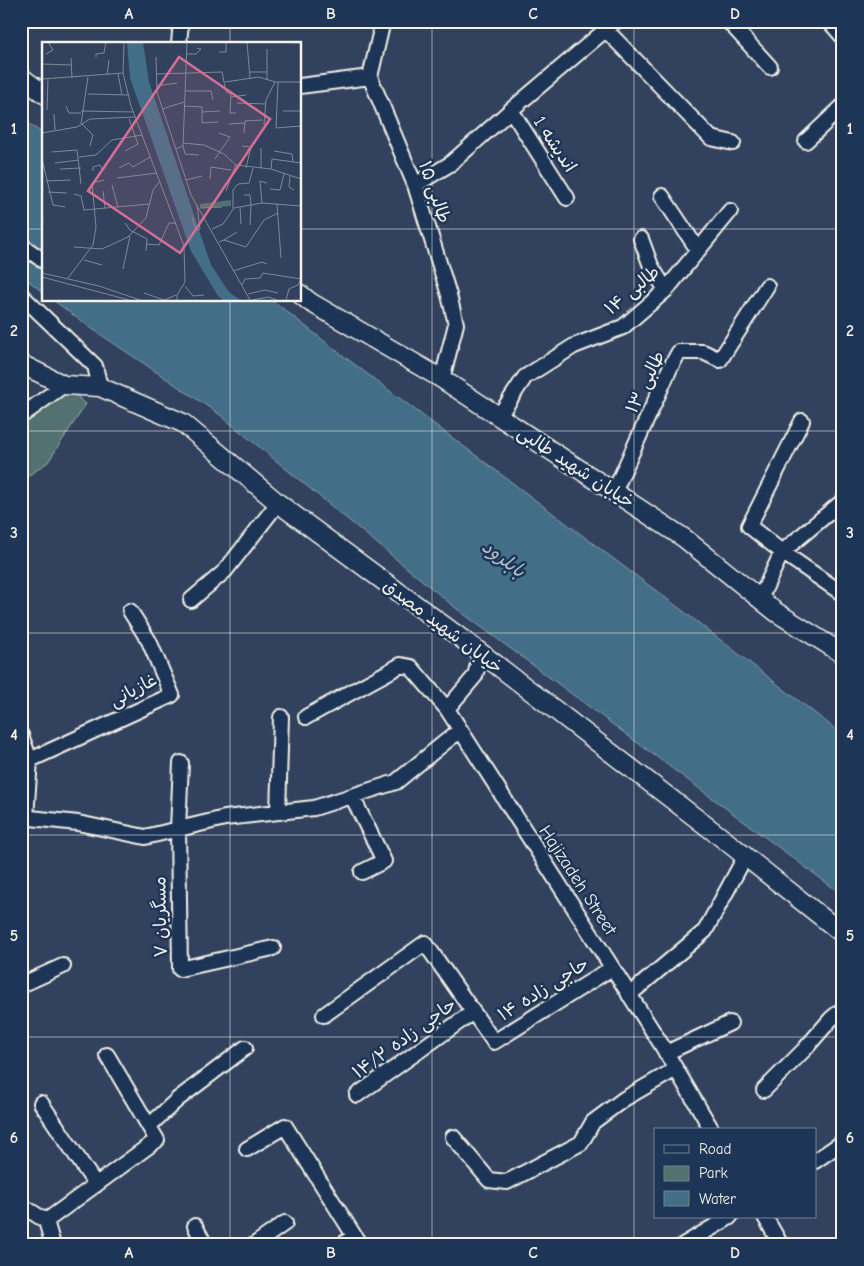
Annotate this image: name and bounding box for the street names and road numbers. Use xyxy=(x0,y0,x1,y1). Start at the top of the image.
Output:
street label: اندیشه 1 xyxy=(529,112,580,176)
street label: طالبی ۱۵ xyxy=(414,158,455,226)
street label: طالبی ۱۴ xyxy=(601,261,664,319)
street label: طالبی ۱۳ xyxy=(621,348,669,417)
street label: خیابان شهید طالبی xyxy=(514,422,638,513)
street label: خیابان شهید مصدق xyxy=(379,575,506,678)
street label: غازیانی xyxy=(106,669,161,712)
street label: Hajizadeh Street xyxy=(534,821,621,940)
street label: مسگریان ۷ xyxy=(149,876,172,958)
street label: حاجی زاده ۱۴ xyxy=(494,953,593,1026)
street label: حاجی زاده ۱۴/۲ xyxy=(348,994,460,1083)

